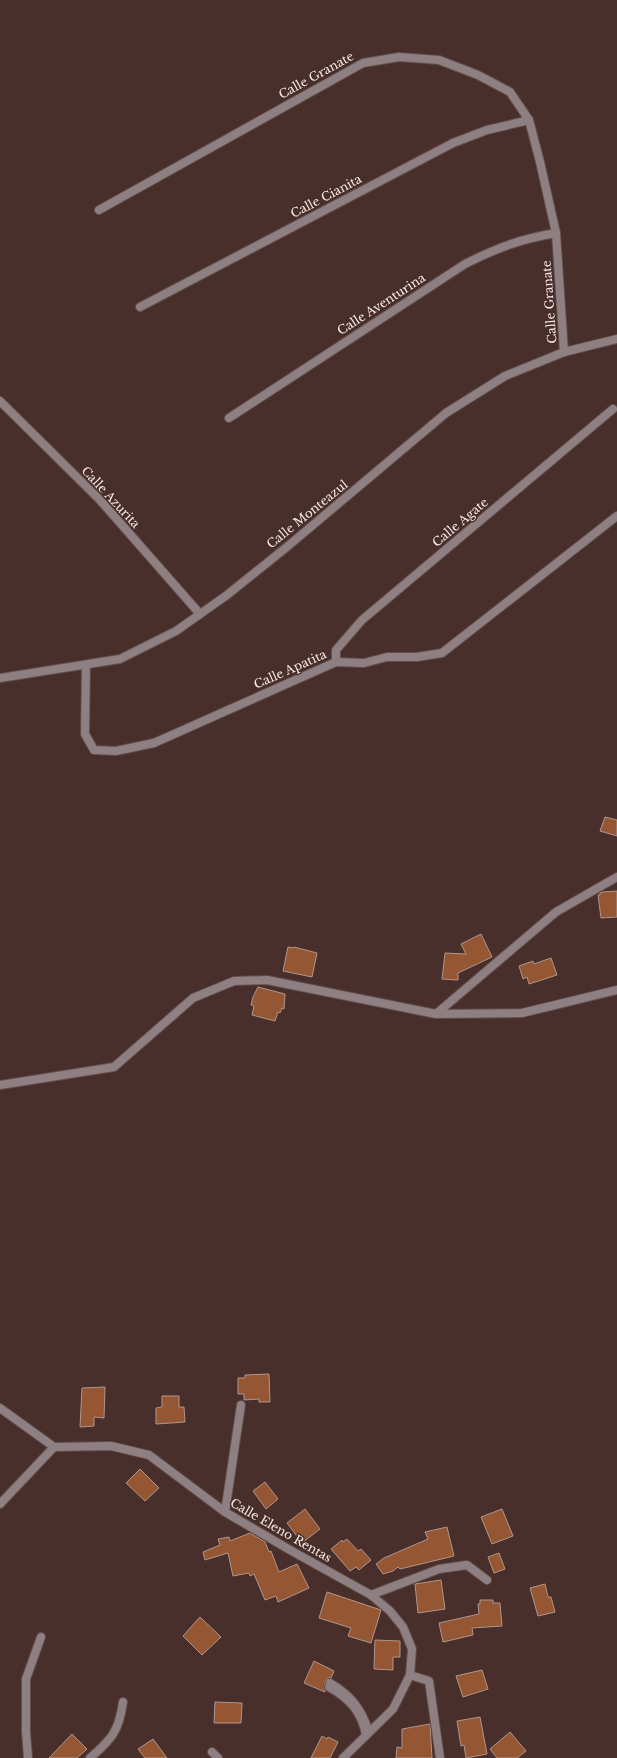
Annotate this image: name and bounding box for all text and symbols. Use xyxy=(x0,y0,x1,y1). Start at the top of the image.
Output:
street label: Calle Granate xyxy=(276,48,356,102)
street label: Calle Cianita xyxy=(288,171,364,221)
street label: Calle Granate xyxy=(539,260,559,344)
street label: Calle Aventurina xyxy=(334,270,428,338)
street label: Calle Azurita xyxy=(79,463,144,531)
street label: Calle Monteazul xyxy=(263,477,351,551)
street label: Calle Agate xyxy=(429,494,491,550)
street label: Calle Apatita xyxy=(251,646,329,692)
street label: Calle Eleno Rentas xyxy=(228,1495,334,1565)

